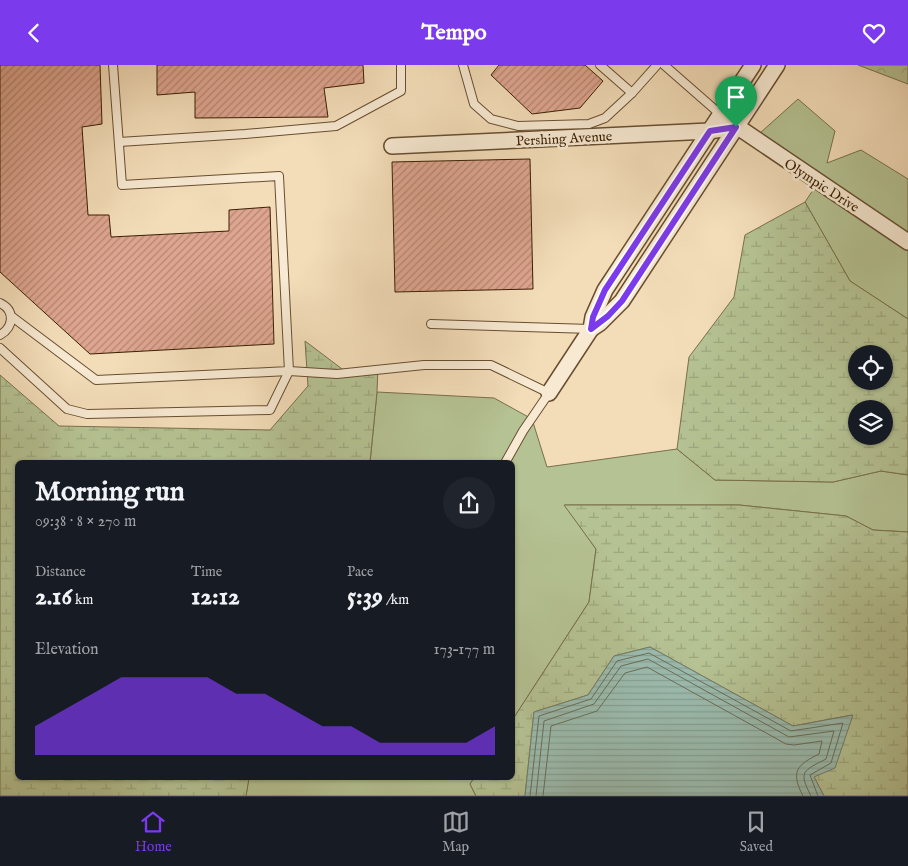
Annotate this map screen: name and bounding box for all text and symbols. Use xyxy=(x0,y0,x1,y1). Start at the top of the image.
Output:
icon: back xyxy=(20,19,48,47)
text: Tempo xyxy=(422,19,487,47)
icon: heart xyxy=(860,19,888,47)
pin xyxy=(715,76,757,127)
icon: arrive xyxy=(722,83,750,111)
street label: Pershing Avenue xyxy=(515,127,613,151)
street label: Olympic Drive xyxy=(781,155,863,217)
map controls xyxy=(848,345,893,445)
button: locate xyxy=(848,345,893,390)
button: layers xyxy=(848,400,893,445)
text: Morning run xyxy=(35,475,185,510)
button: share xyxy=(443,477,495,529)
text: 09:38 · 8 × 270 m xyxy=(35,512,136,532)
text: Distance xyxy=(35,563,86,581)
text: Time xyxy=(191,563,222,581)
text: Pace xyxy=(347,563,374,581)
text: 2.16 xyxy=(35,581,72,613)
text: 12:12 xyxy=(191,581,240,613)
text: 5:39 xyxy=(347,581,383,613)
text: km xyxy=(72,591,93,609)
text: /km xyxy=(383,591,409,609)
text: Elevation xyxy=(35,640,98,660)
text: 173–177 m xyxy=(433,640,495,660)
tab: Home xyxy=(135,808,172,856)
tab: Map xyxy=(442,808,470,856)
tab: Saved xyxy=(740,808,773,856)

